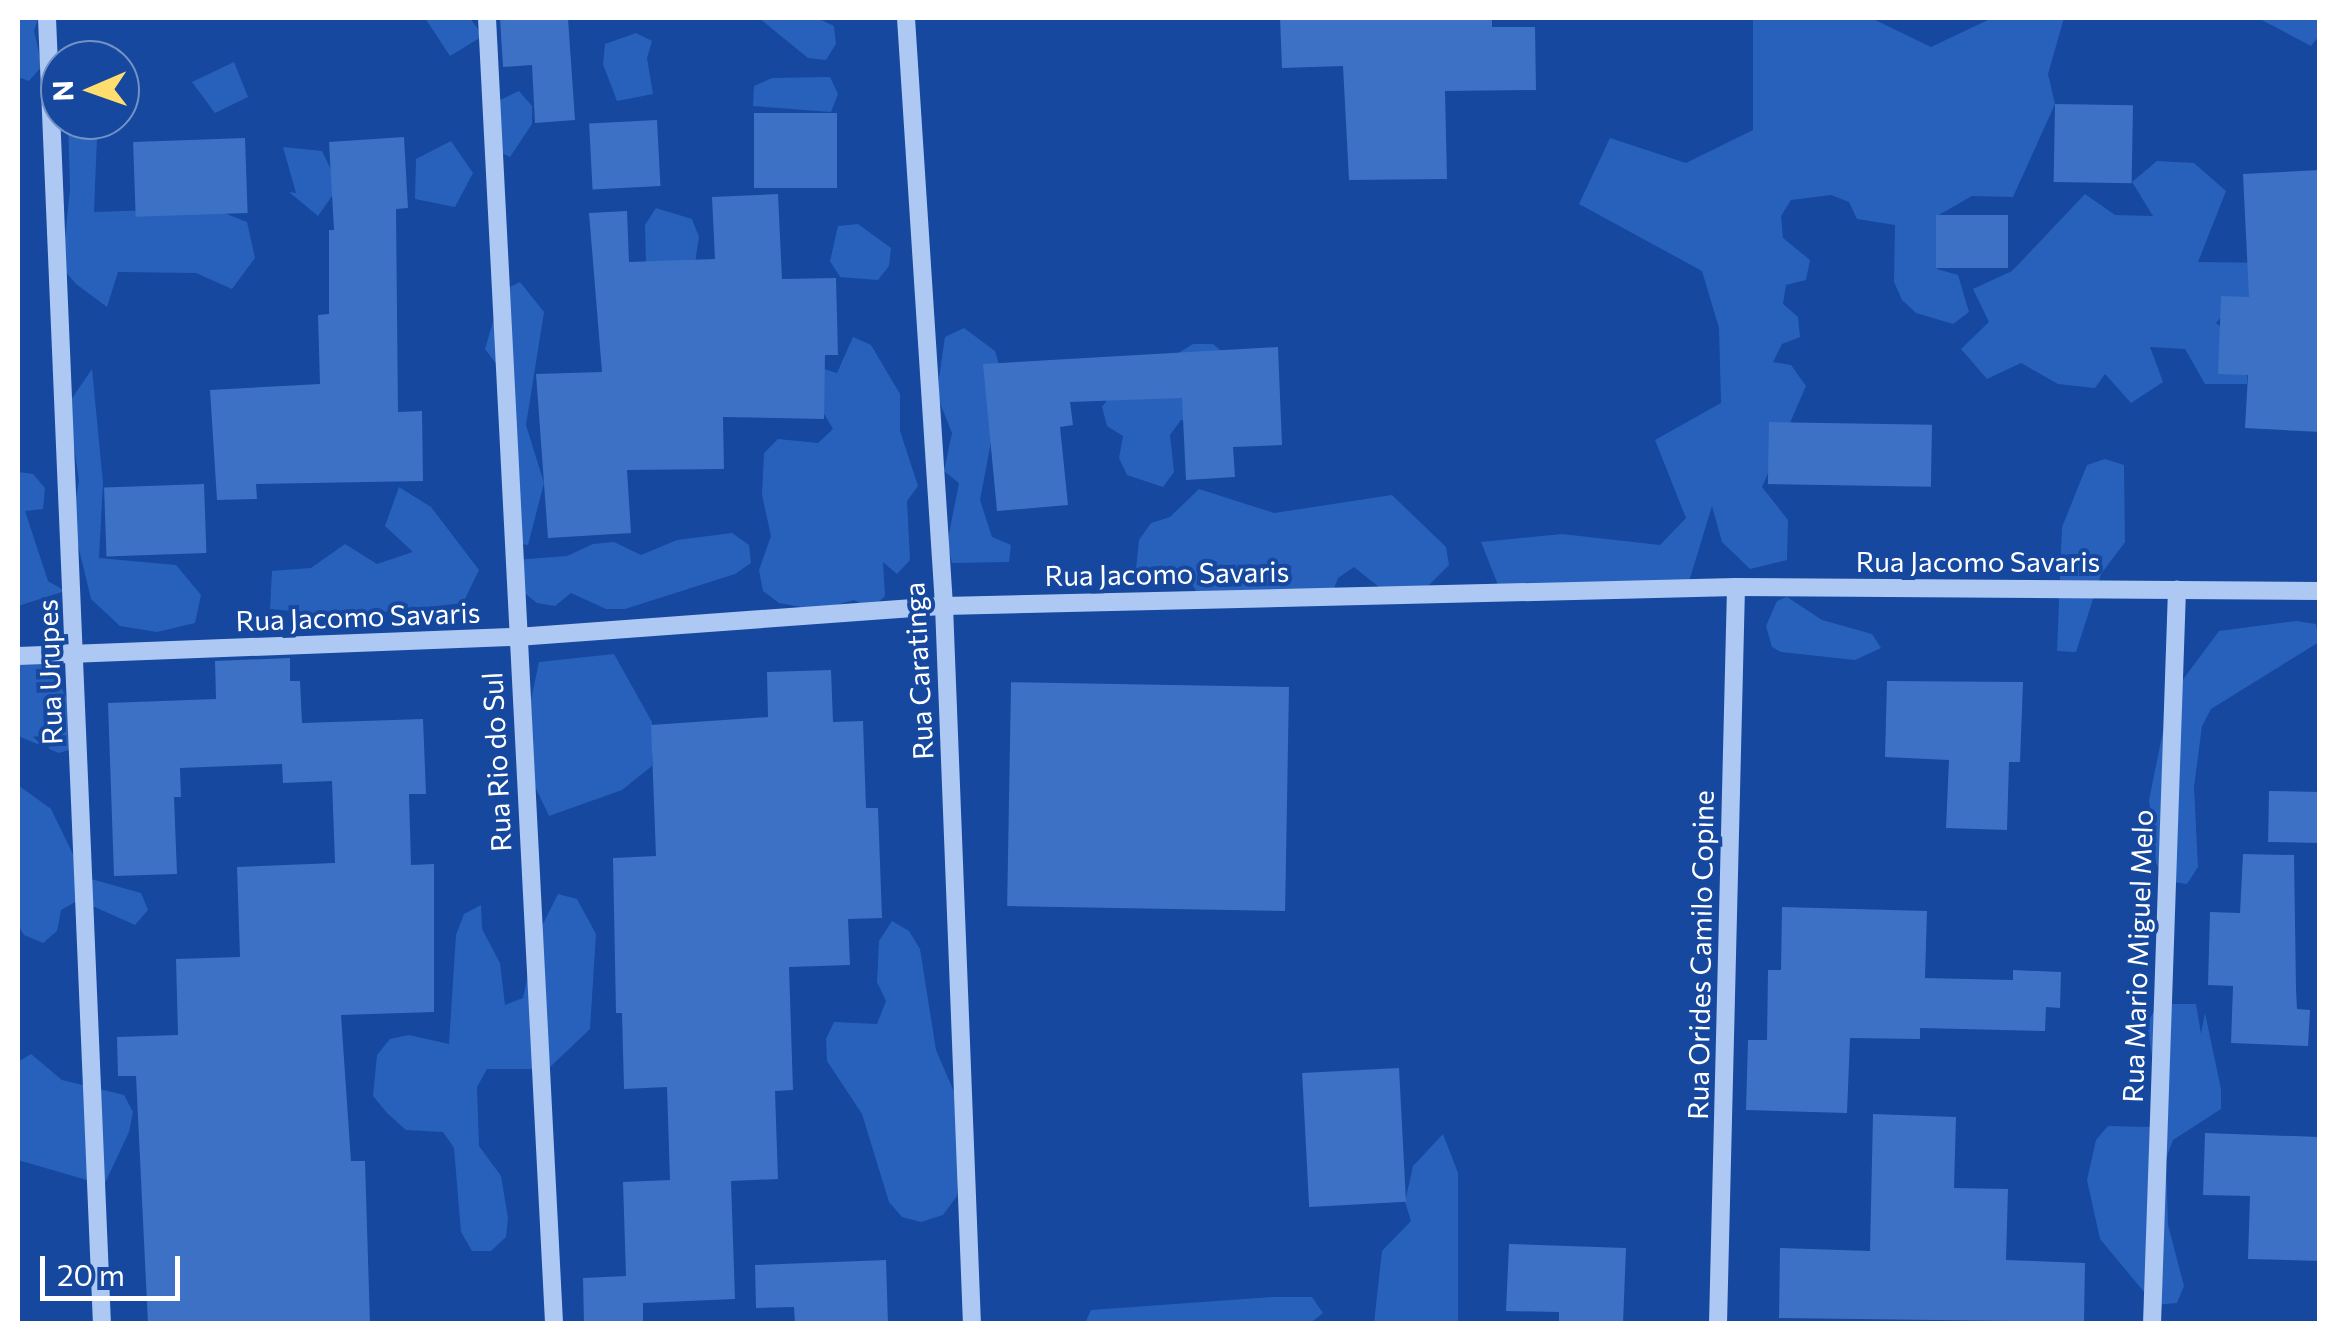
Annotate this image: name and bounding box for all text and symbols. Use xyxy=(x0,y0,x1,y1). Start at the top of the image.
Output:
north arrow xyxy=(40,40,140,140)
text: N xyxy=(45,80,79,102)
street label: Rua Jacomo Savaris xyxy=(1856,544,2100,578)
street label: Rua Jacomo Savaris xyxy=(1044,554,1290,592)
street label: Rua Caratinga xyxy=(897,581,939,761)
street label: Rua Jacomo Savaris xyxy=(235,595,481,637)
street label: Rua Urupes xyxy=(30,599,68,745)
street label: Rua Rio do Sul xyxy=(475,671,517,853)
street label: Rua Orides Camilo Copine xyxy=(1680,790,1720,1120)
street label: Rua Mario Miguel Melo xyxy=(2115,809,2159,1103)
scale bar xyxy=(45,1236,185,1298)
text: 20 m xyxy=(57,1255,125,1292)

